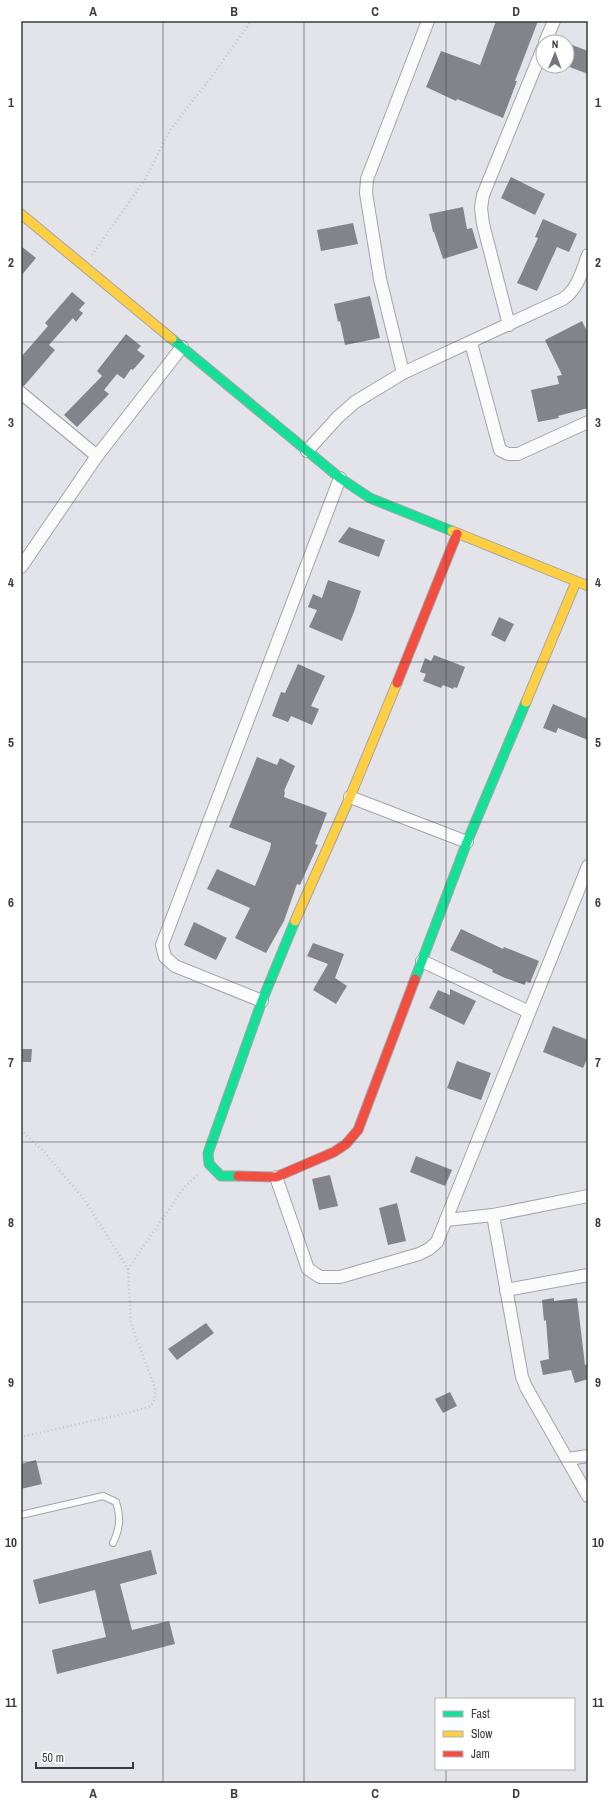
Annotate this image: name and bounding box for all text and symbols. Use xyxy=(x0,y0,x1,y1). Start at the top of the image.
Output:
text: A xyxy=(89,3,97,20)
text: B xyxy=(230,3,238,20)
text: C xyxy=(371,3,379,20)
text: D xyxy=(512,3,520,20)
north arrow xyxy=(535,34,575,74)
text: N xyxy=(552,37,559,51)
text: 1 xyxy=(8,94,14,111)
text: 1 xyxy=(595,94,601,111)
text: 2 xyxy=(8,254,14,271)
text: 2 xyxy=(595,254,601,271)
text: 3 xyxy=(8,414,14,431)
text: 3 xyxy=(595,414,601,431)
text: 4 xyxy=(8,574,14,591)
text: 4 xyxy=(595,574,601,591)
text: 5 xyxy=(8,734,14,751)
text: 5 xyxy=(595,734,601,751)
text: 6 xyxy=(8,894,14,911)
text: 6 xyxy=(595,894,601,911)
text: 7 xyxy=(8,1054,14,1071)
text: 7 xyxy=(595,1054,601,1071)
text: 8 xyxy=(8,1214,14,1231)
text: 8 xyxy=(595,1214,601,1231)
text: 9 xyxy=(8,1374,14,1391)
text: 9 xyxy=(595,1374,601,1391)
text: 10 xyxy=(5,1534,17,1551)
text: 10 xyxy=(592,1534,604,1551)
text: 11 xyxy=(5,1694,17,1711)
text: 11 xyxy=(592,1694,604,1711)
legend xyxy=(435,1698,575,1770)
text: Fast xyxy=(471,1706,490,1722)
text: Slow xyxy=(471,1726,493,1742)
scale bar xyxy=(36,1744,133,1770)
text: Jam xyxy=(471,1746,490,1762)
text: 50 m xyxy=(42,1750,64,1766)
text: A xyxy=(89,1785,97,1802)
text: B xyxy=(230,1785,238,1802)
text: C xyxy=(371,1785,379,1802)
text: D xyxy=(512,1785,520,1802)

